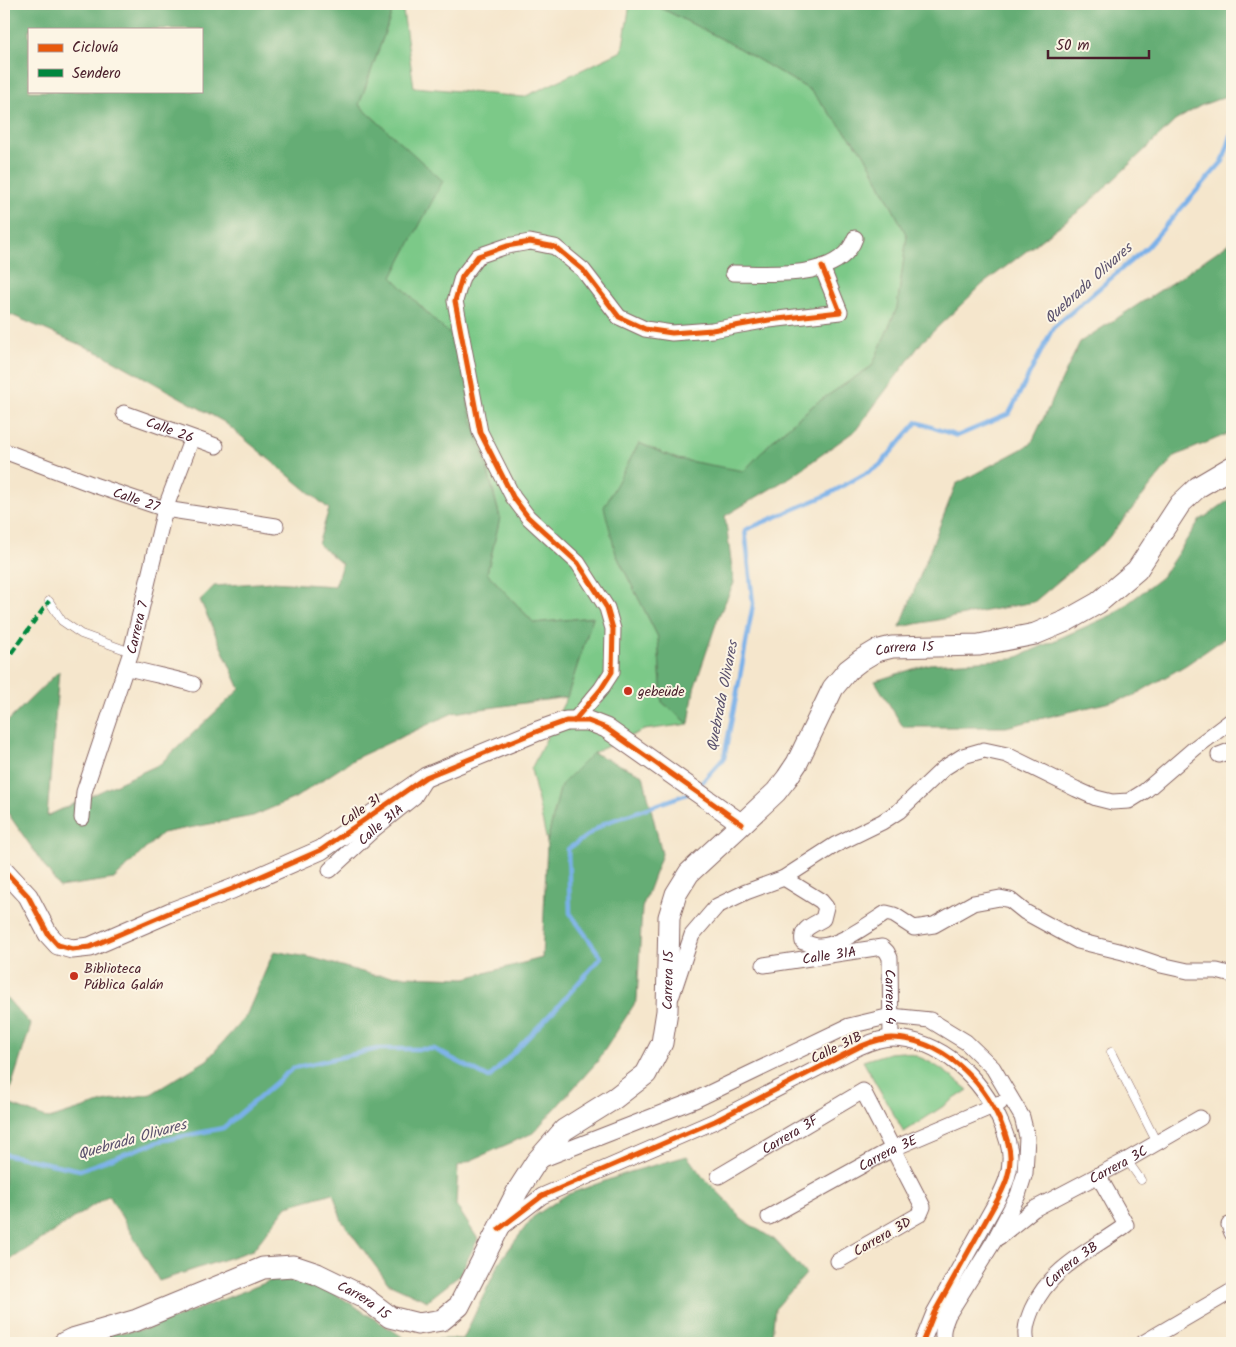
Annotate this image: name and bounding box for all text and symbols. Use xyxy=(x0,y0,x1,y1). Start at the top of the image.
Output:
legend xyxy=(28,28,202,92)
scale bar xyxy=(1048,28,1150,60)
text: 50 m xyxy=(1056,34,1090,58)
text: Ciclovía xyxy=(72,36,119,60)
text: Sendero xyxy=(72,62,121,86)
water label: Quebrada Olivares xyxy=(1039,236,1139,330)
street label: Calle 26 xyxy=(143,412,197,449)
street label: Calle 27 xyxy=(110,482,163,519)
street label: Carrera 7 xyxy=(121,598,155,656)
street label: Carrera 15 xyxy=(873,636,936,663)
water label: Quebrada Olivares xyxy=(701,637,746,753)
place label: gebeüde xyxy=(637,681,685,703)
marker: gebeüde xyxy=(622,685,634,697)
street label: Calle 31 xyxy=(335,789,386,833)
street label: Calle 31A xyxy=(353,799,409,851)
street label: Calle 31A xyxy=(801,941,858,971)
street label: Carrera 15 xyxy=(657,949,680,1010)
place label: Biblioteca Pública Galán xyxy=(84,958,163,996)
street label: Carrera 4 xyxy=(878,969,901,1025)
marker: Biblioteca Pública Galán xyxy=(68,970,80,982)
street label: Calle 31B xyxy=(807,1026,866,1070)
street label: Carrera 3F xyxy=(758,1109,824,1161)
water label: Quebrada Olivares xyxy=(75,1113,191,1167)
street label: Carrera 3E xyxy=(854,1129,922,1178)
street label: Carrera 3C xyxy=(1085,1140,1152,1190)
street label: Carrera 3D xyxy=(849,1211,916,1262)
street label: Carrera 3B xyxy=(1039,1236,1103,1293)
street label: Carrera 15 xyxy=(333,1276,396,1326)

